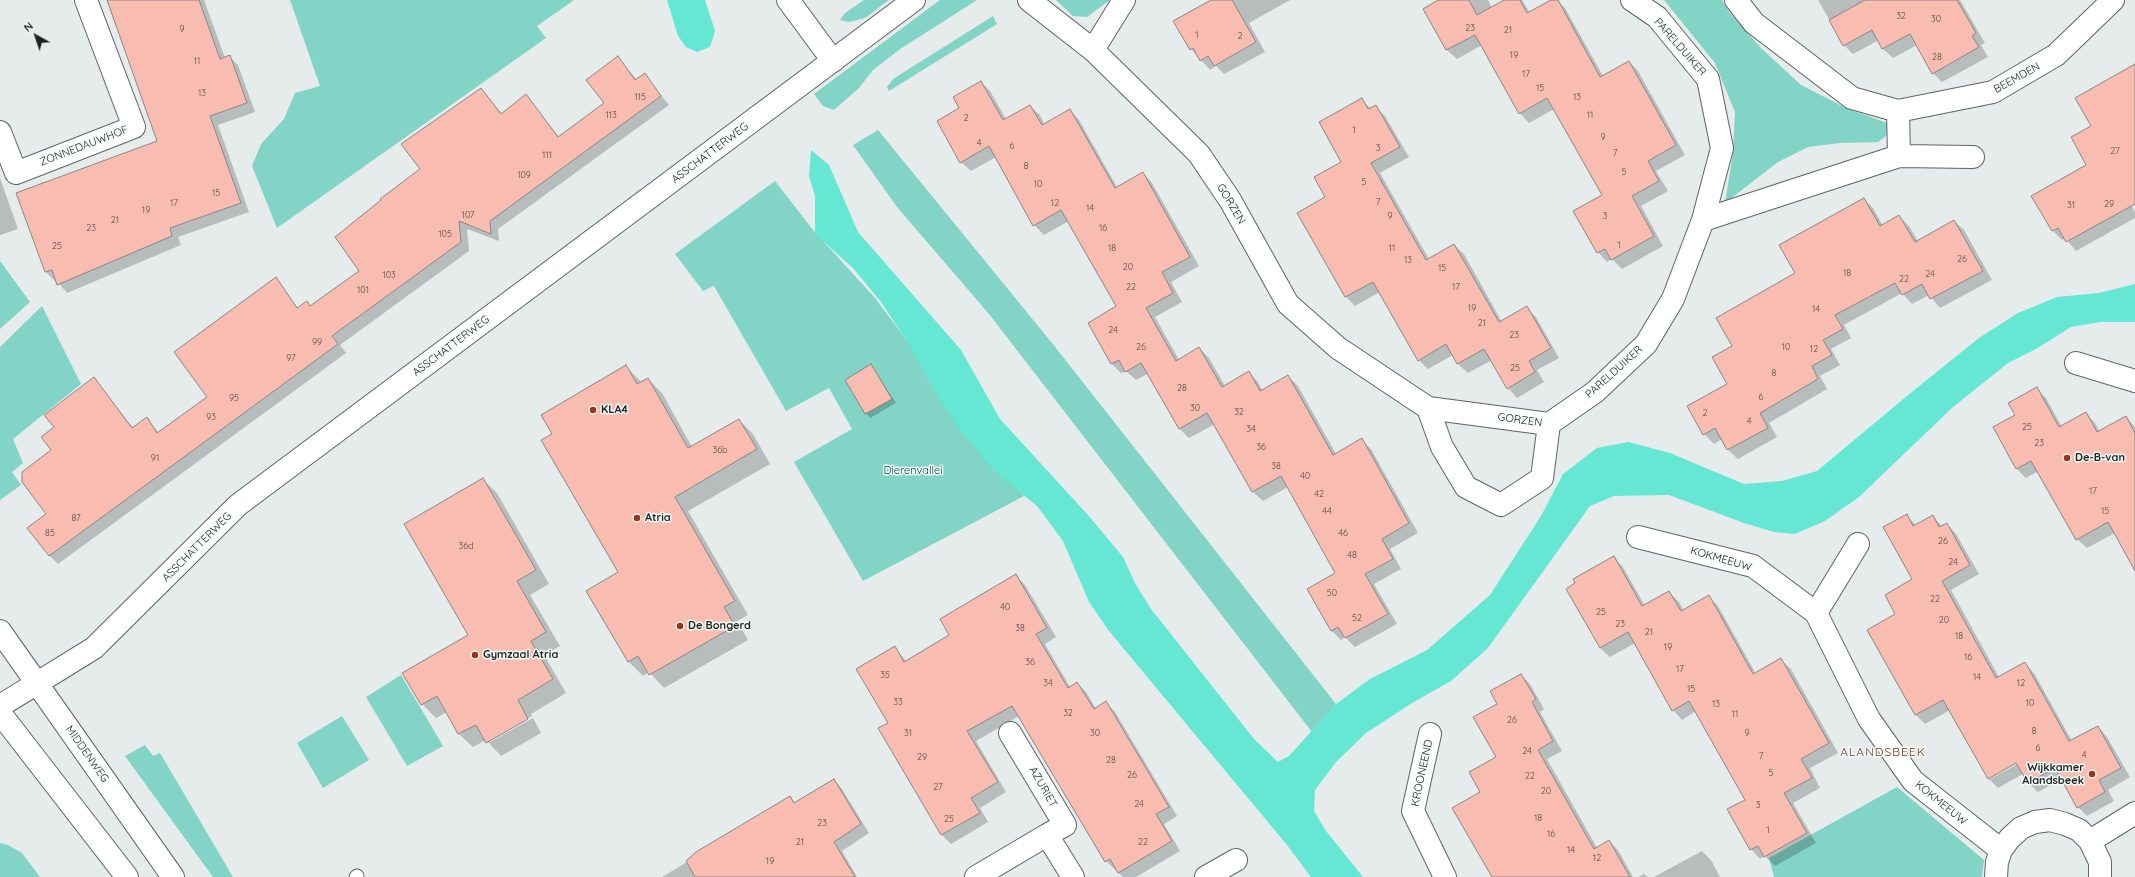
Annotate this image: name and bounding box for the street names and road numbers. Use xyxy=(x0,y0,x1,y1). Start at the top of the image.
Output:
street label: PARELDUIKER xyxy=(1651,15,1709,79)
street label: BEEMDEN xyxy=(1992,60,2042,96)
street label: ASSCHATTERWEG xyxy=(669,120,751,186)
street label: ZONNEDAUWHOF xyxy=(38,123,130,169)
street label: GORZEN xyxy=(1214,181,1248,227)
street label: ASSCHATTERWEG xyxy=(410,313,492,379)
street label: PARELDUIKER xyxy=(1583,343,1645,401)
street label: GORZEN xyxy=(1497,410,1543,430)
street label: ASSCHATTERWEG xyxy=(159,509,235,585)
street label: KOKMEEUW xyxy=(1689,544,1753,574)
street label: MIDDENWEG xyxy=(63,723,111,785)
street label: KROONEEND xyxy=(1408,738,1436,808)
street label: AZURIET xyxy=(1026,764,1060,810)
street label: KOKMEEUW xyxy=(1912,778,1970,828)

